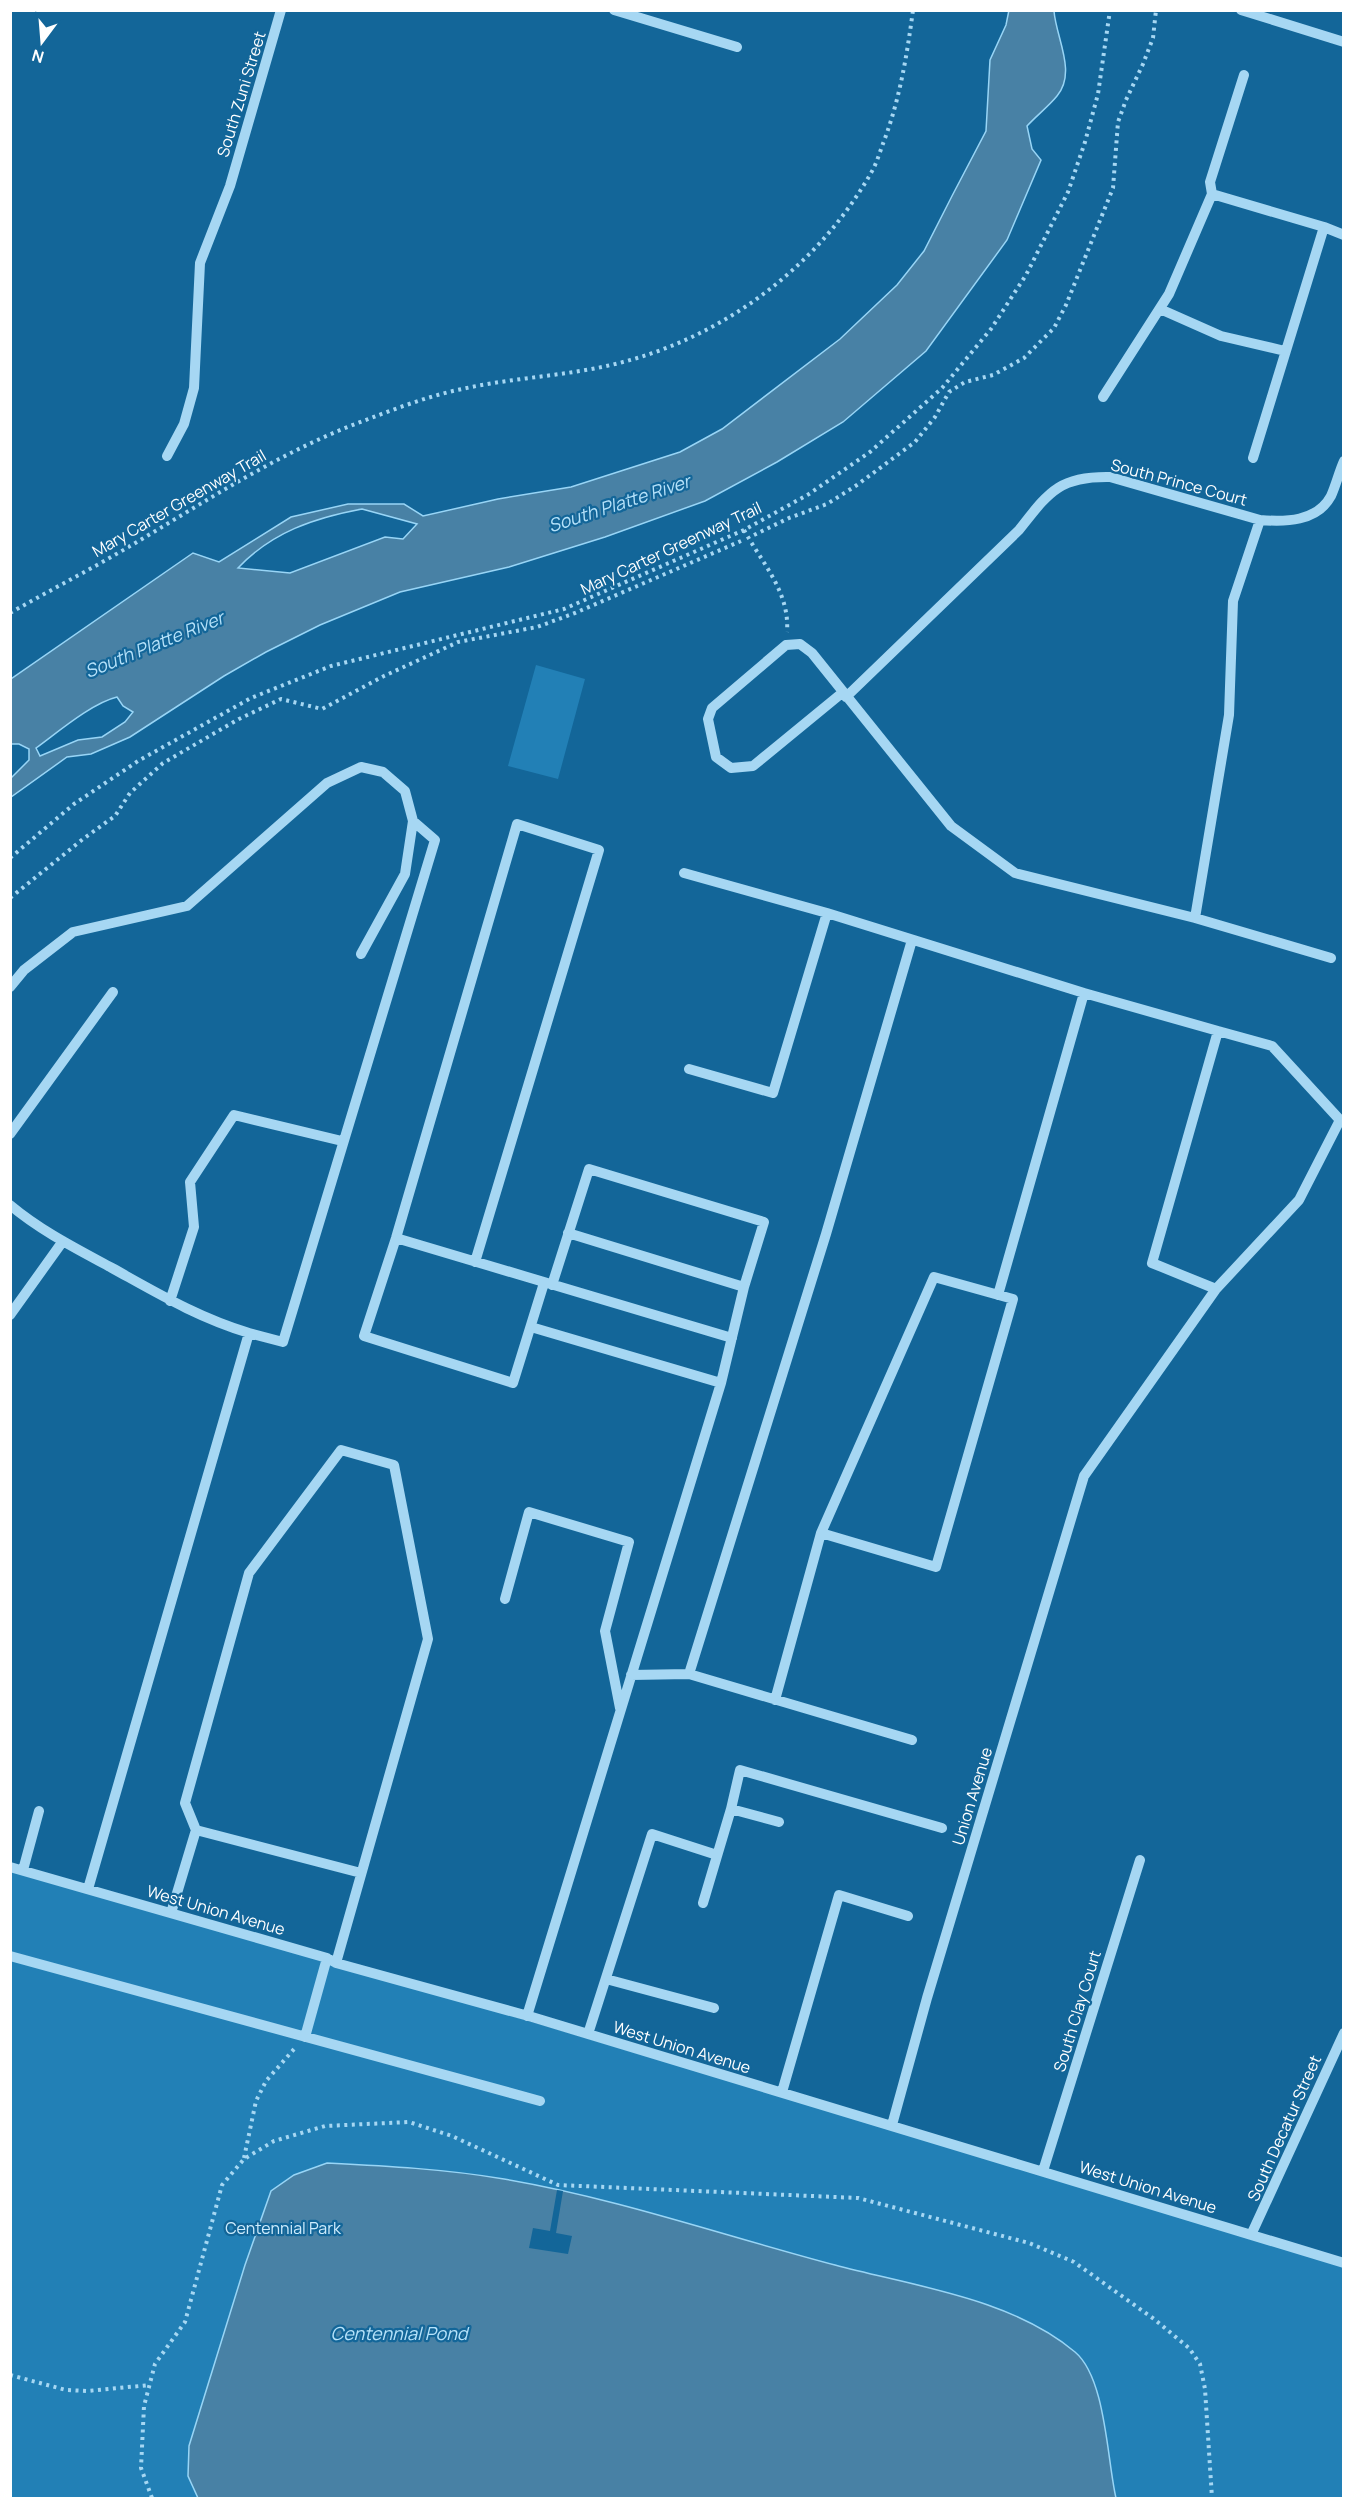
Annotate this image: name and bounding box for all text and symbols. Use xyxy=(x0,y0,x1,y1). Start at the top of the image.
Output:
north arrow xyxy=(12,12,72,72)
street label: South Zuni Street xyxy=(211,28,271,160)
text: N xyxy=(29,44,46,69)
street label: Mary Carter Greenway Trail xyxy=(88,444,270,562)
street label: South Prince Court xyxy=(1108,453,1250,511)
water label: South Platte River xyxy=(545,468,695,537)
street label: Mary Carter Greenway Trail xyxy=(577,496,765,600)
water label: South Platte River xyxy=(81,604,229,683)
street label: Union Avenue xyxy=(947,1744,997,1848)
street label: West Union Avenue xyxy=(144,1880,288,1940)
street label: South Clay Court xyxy=(1048,1948,1106,2074)
street label: West Union Avenue xyxy=(611,2016,753,2078)
street label: South Decatur Street xyxy=(1242,2052,1326,2204)
street label: West Union Avenue xyxy=(1077,2156,1219,2218)
park label: Centennial Park xyxy=(225,2217,342,2239)
water label: Centennial Pond xyxy=(330,2321,470,2345)

